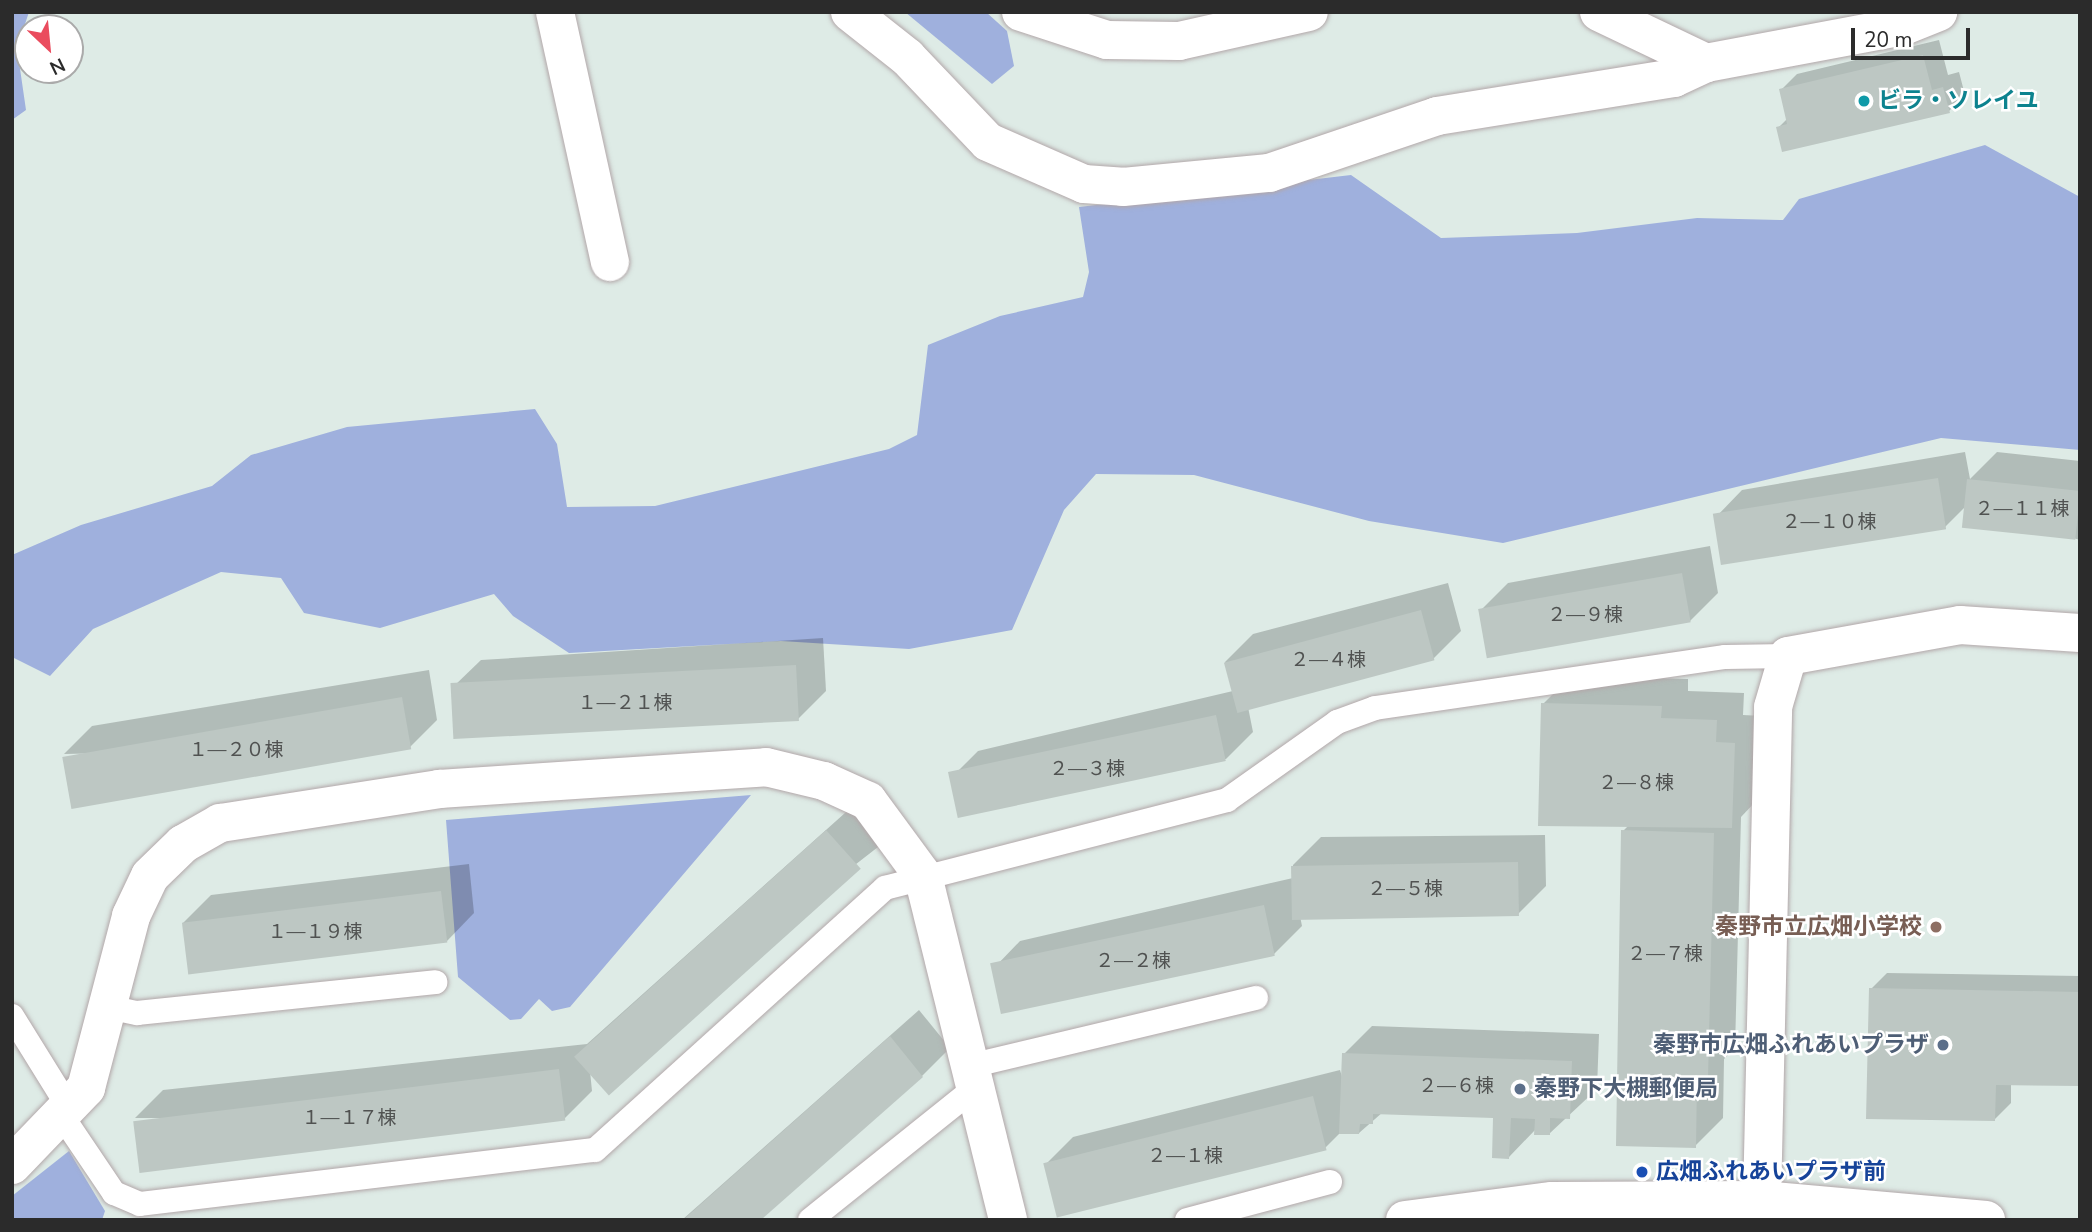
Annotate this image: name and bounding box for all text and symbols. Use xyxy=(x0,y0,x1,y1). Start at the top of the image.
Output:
north arrow xyxy=(14,14,84,84)
scale bar xyxy=(1854,14,1973,58)
text: 20 m xyxy=(1864,26,1913,54)
text: N xyxy=(45,51,69,81)
place label: ビラ・ソレイユ xyxy=(1878,87,2039,115)
marker: ビラ・ソレイユ xyxy=(1856,93,1872,109)
house number: ２―１１棟 xyxy=(1975,499,2069,521)
house number: ２―１０棟 xyxy=(1782,512,1876,534)
house number: ２―９棟 xyxy=(1547,605,1623,627)
house number: ２―４棟 xyxy=(1290,650,1366,672)
house number: １―２１棟 xyxy=(578,693,672,715)
house number: １―２０棟 xyxy=(189,740,283,762)
house number: ２―３棟 xyxy=(1049,759,1125,781)
house number: ２―８棟 xyxy=(1598,773,1674,795)
house number: ２―５棟 xyxy=(1367,879,1443,901)
place label: 秦野市立広畑小学校 xyxy=(1715,913,1922,941)
marker: 秦野市立広畑小学校 xyxy=(1928,919,1944,935)
house number: １―１９棟 xyxy=(268,922,362,944)
house number: ２―７棟 xyxy=(1627,944,1703,966)
house number: ２―２棟 xyxy=(1095,951,1171,973)
place label: 秦野市広畑ふれあいプラザ xyxy=(1653,1031,1929,1059)
marker: 秦野市広畑ふれあいプラザ xyxy=(1935,1037,1951,1053)
place label: 秦野下大槻郵便局 xyxy=(1534,1075,1718,1103)
house number: ２―６棟 xyxy=(1418,1076,1494,1098)
marker: 秦野下大槻郵便局 xyxy=(1512,1081,1528,1097)
house number: １―１７棟 xyxy=(302,1108,396,1130)
house number: ２―１棟 xyxy=(1147,1146,1223,1168)
place label: 広畑ふれあいプラザ前 xyxy=(1656,1158,1886,1186)
marker: 広畑ふれあいプラザ前 xyxy=(1634,1164,1650,1180)

